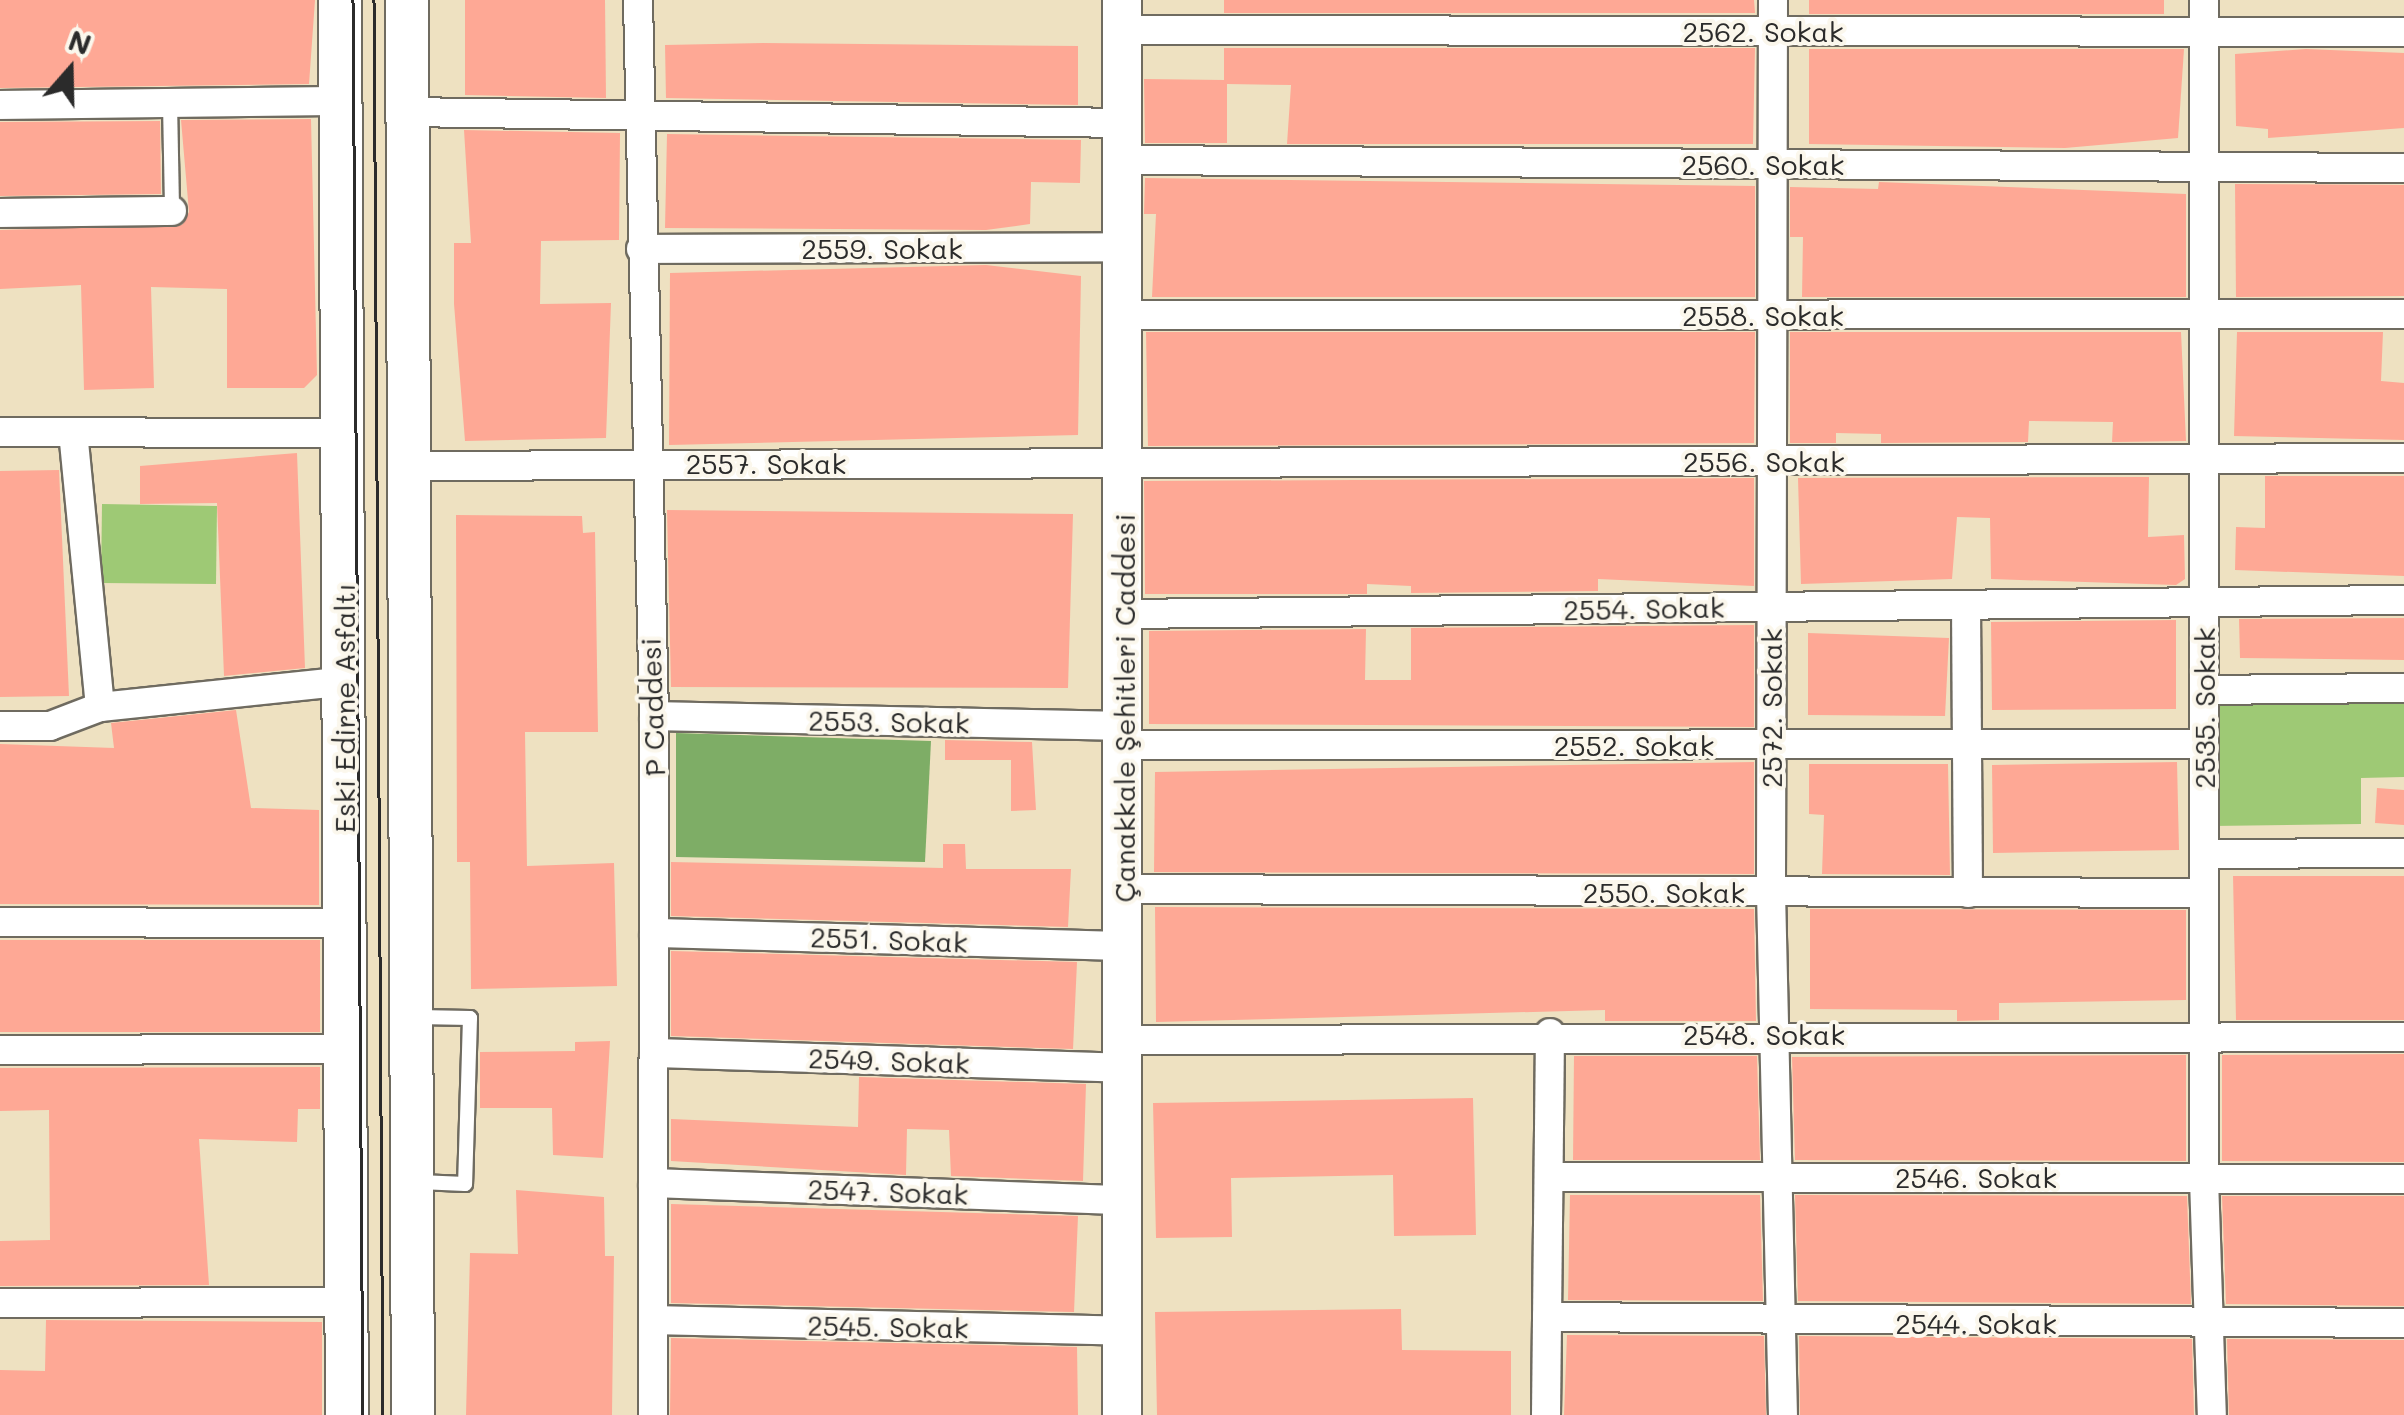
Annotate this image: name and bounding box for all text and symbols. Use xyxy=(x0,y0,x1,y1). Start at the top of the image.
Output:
street label: 2562. Sokak xyxy=(1682,14,1844,48)
north arrow xyxy=(20,20,120,120)
text: N xyxy=(64,21,96,62)
street label: 2560. Sokak xyxy=(1682,147,1844,181)
street label: 2559. Sokak xyxy=(801,231,963,265)
street label: 2558. Sokak xyxy=(1682,298,1844,332)
street label: 2556. Sokak xyxy=(1683,444,1845,478)
street label: 2557. Sokak xyxy=(686,446,846,480)
street label: Çanakkale Şehitleri Caddesi xyxy=(1107,513,1141,903)
street label: Eski Edirne Asfaltı xyxy=(327,583,361,833)
street label: 2554. Sokak xyxy=(1563,590,1725,626)
street label: 2535. Sokak xyxy=(2187,627,2221,789)
street label: 2572. Sokak xyxy=(1754,628,1788,788)
street label: P Caddesi xyxy=(633,637,671,777)
street label: 2553. Sokak xyxy=(808,703,970,739)
street label: 2552. Sokak xyxy=(1554,728,1714,762)
street label: 2550. Sokak xyxy=(1583,875,1745,909)
street label: 2551. Sokak xyxy=(810,919,968,959)
street label: 2548. Sokak xyxy=(1683,1017,1845,1051)
street label: 2549. Sokak xyxy=(808,1040,970,1080)
street label: 2546. Sokak xyxy=(1895,1160,2057,1194)
street label: 2547. Sokak xyxy=(807,1171,969,1211)
street label: 2544. Sokak xyxy=(1895,1306,2057,1340)
street label: 2545. Sokak xyxy=(807,1308,969,1344)

